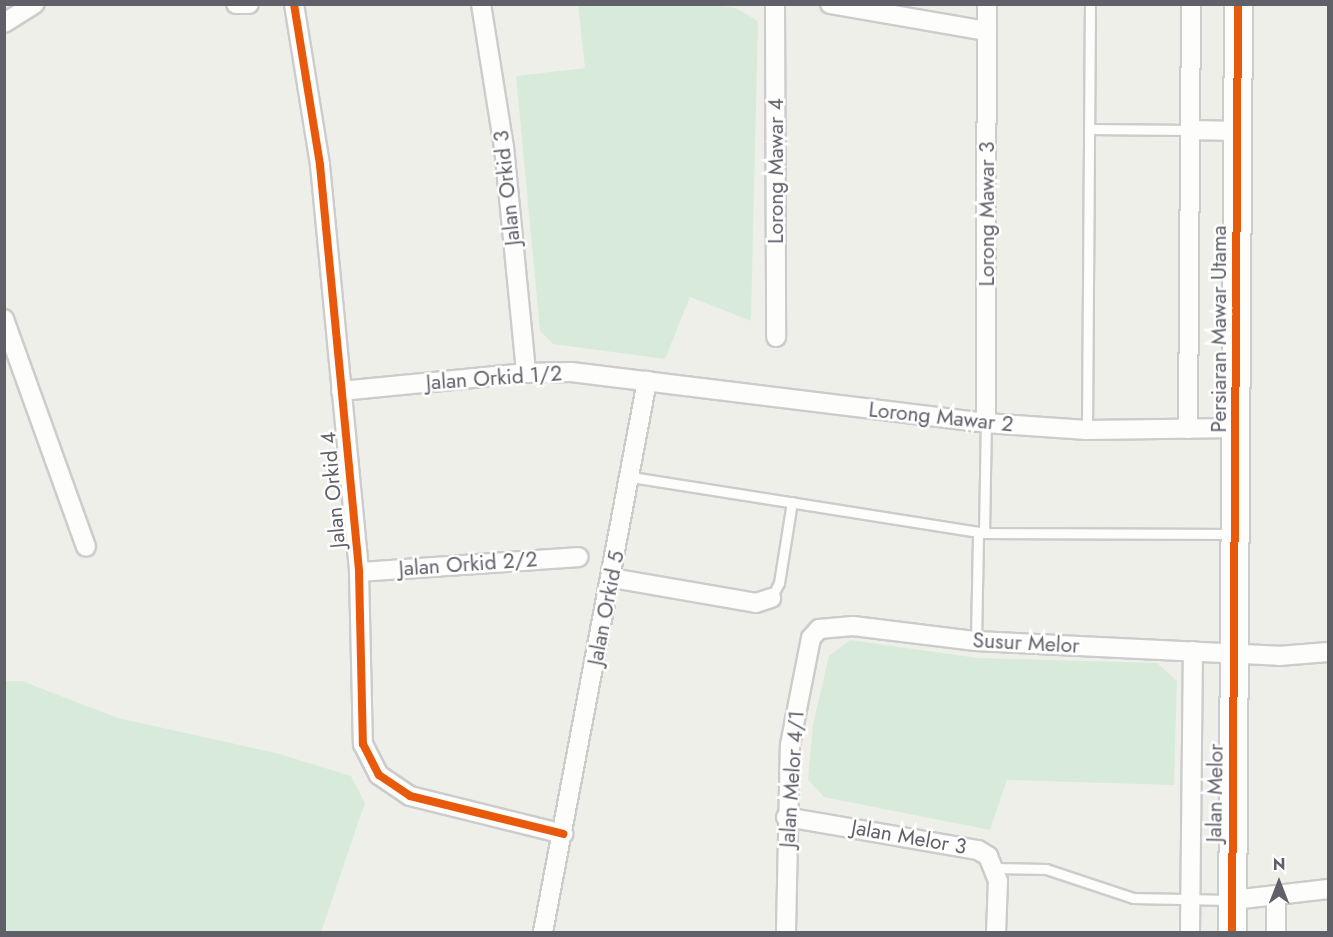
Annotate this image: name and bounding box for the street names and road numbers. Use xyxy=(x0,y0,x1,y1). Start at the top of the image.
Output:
street label: Lorong Mawar 4 xyxy=(763,98,789,244)
street label: Jalan Orkid 3 xyxy=(488,129,526,247)
street label: Lorong Mawar 3 xyxy=(974,142,1000,286)
street label: Persiaran Mawar Utama xyxy=(1206,225,1232,433)
street label: Jalan Orkid 1/2 xyxy=(425,361,563,395)
street label: Lorong Mawar 2 xyxy=(867,397,1015,437)
street label: Jalan Orkid 4 xyxy=(315,431,351,549)
street label: Jalan Orkid 2/2 xyxy=(398,547,538,581)
street label: Jalan Orkid 5 xyxy=(583,549,629,667)
street label: Susur Melor xyxy=(972,628,1080,658)
street label: Jalan Melor 4/1 xyxy=(775,710,809,848)
street label: Jalan Melor xyxy=(1202,743,1228,843)
street label: Jalan Melor 3 xyxy=(849,814,969,860)

